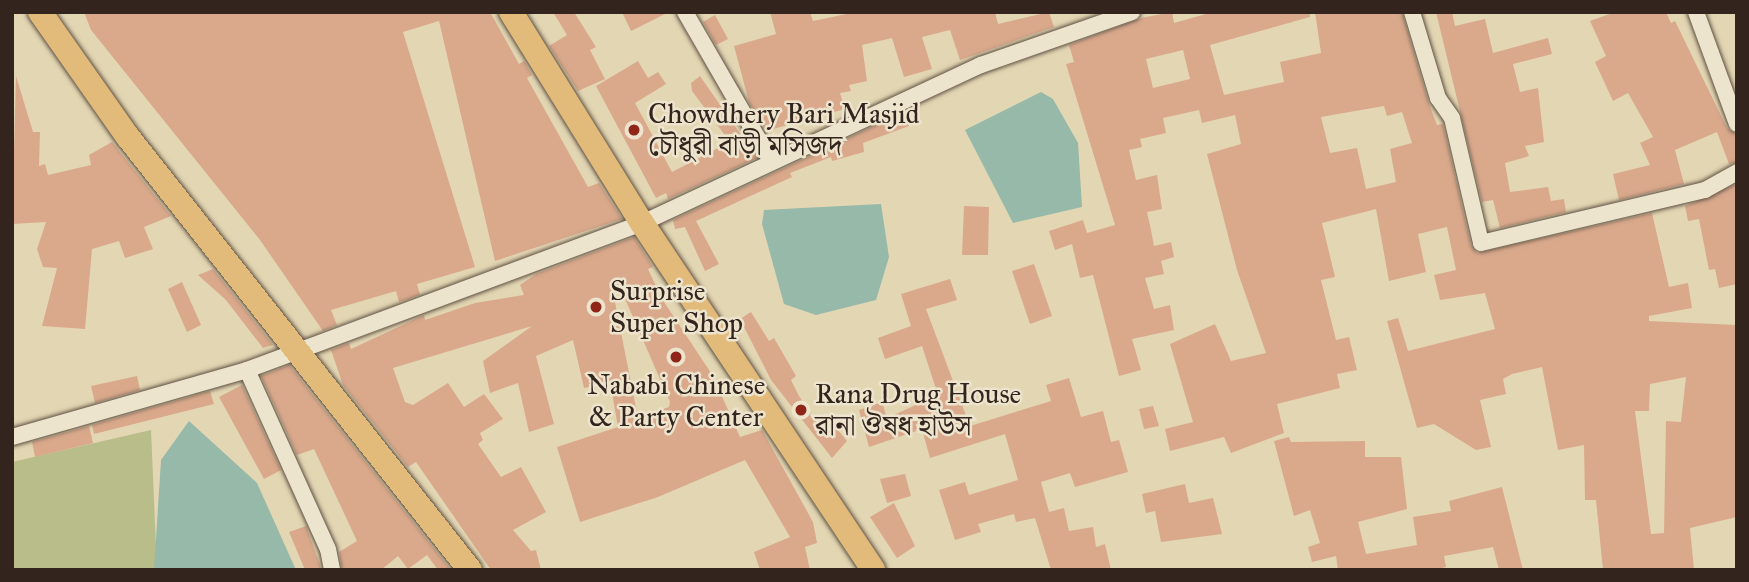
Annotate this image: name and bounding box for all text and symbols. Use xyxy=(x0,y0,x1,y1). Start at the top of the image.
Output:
place label: Chowdhery Bari Masjid চৌধুরী বাড়ী মসিজদ xyxy=(648,97,920,163)
marker: Chowdhery Bari Masjid চৌধুরী বাড়ী মসিজদ xyxy=(626,122,642,138)
place label: Surprise Super Shop xyxy=(610,274,743,340)
marker: Surprise Super Shop xyxy=(588,299,604,315)
marker: Nababi Chinese & Party Center xyxy=(668,349,684,365)
place label: Nababi Chinese & Party Center xyxy=(587,368,765,434)
place label: Rana Drug House রানা ঔষধ হাউস xyxy=(815,377,1021,443)
marker: Rana Drug House রানা ঔষধ হাউস xyxy=(793,402,809,418)

